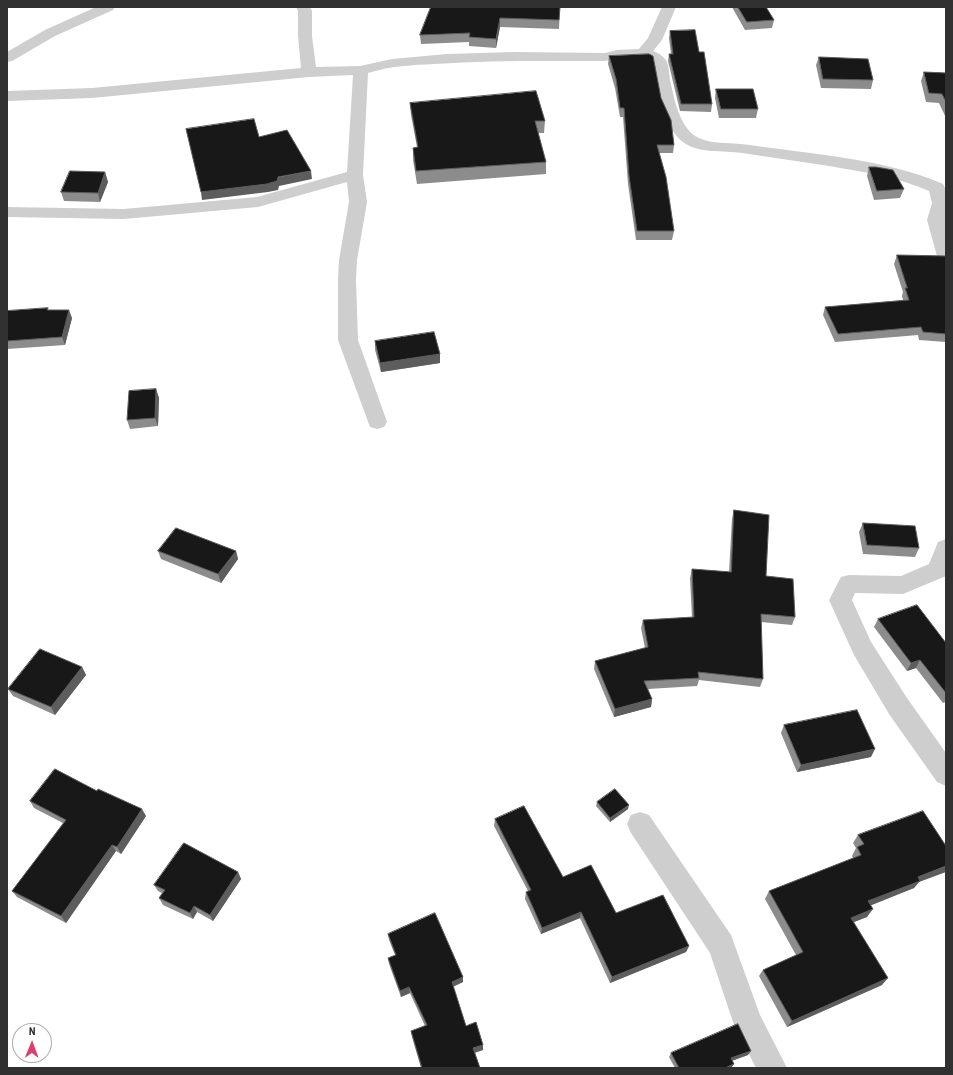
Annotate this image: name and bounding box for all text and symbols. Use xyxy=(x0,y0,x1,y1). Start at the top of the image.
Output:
north arrow xyxy=(12,1023,52,1063)
text: N xyxy=(29,1025,36,1038)

